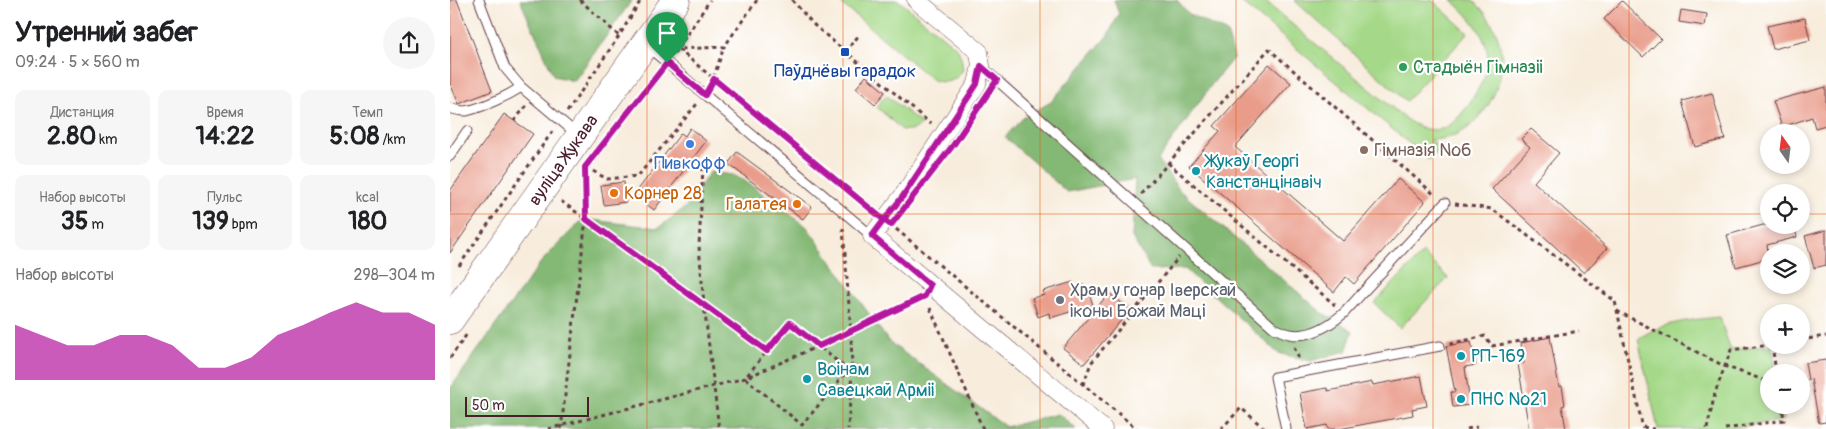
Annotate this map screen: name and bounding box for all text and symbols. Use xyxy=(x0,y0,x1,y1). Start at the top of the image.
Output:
pin xyxy=(646,12,688,63)
text: Утренний забег xyxy=(15,15,198,50)
button: share xyxy=(383,17,435,69)
icon: arrive xyxy=(653,19,681,47)
marker: Паўднёвы гарадок xyxy=(839,46,851,58)
text: 09:24 · 5 × 560 m xyxy=(15,52,140,72)
place label: Стадыён Гімназіі xyxy=(1413,56,1543,79)
place label: Паўднёвы гарадок xyxy=(774,60,916,83)
marker: Стадыён Гімназіі xyxy=(1397,61,1409,73)
text: Дистанция xyxy=(51,104,114,121)
text: Время xyxy=(206,104,244,121)
text: Темп xyxy=(352,104,383,121)
street label: вуліца Жукава xyxy=(523,110,604,210)
text: 2.80 xyxy=(47,121,96,152)
text: 14:22 xyxy=(196,121,254,152)
text: 5:08 xyxy=(330,121,379,152)
north arrow xyxy=(1760,124,1810,174)
map controls xyxy=(1760,124,1810,414)
text: km xyxy=(96,131,118,148)
text: /km xyxy=(379,131,406,148)
marker: Пивкофф xyxy=(684,138,696,150)
place label: Гімназія №6 xyxy=(1374,139,1472,162)
marker: Гімназія №6 xyxy=(1358,144,1370,156)
place label: Жукаў Георгі Канстанцінавіч xyxy=(1203,150,1322,194)
place label: Пивкофф xyxy=(654,152,726,175)
marker: Жукаў Георгі Канстанцінавіч xyxy=(1190,165,1202,177)
place label: Корнер 28 xyxy=(624,182,702,205)
button: locate xyxy=(1760,184,1810,234)
marker: Корнер 28 xyxy=(608,187,620,199)
text: Набор высоты xyxy=(39,189,126,206)
text: Пульс xyxy=(207,189,243,206)
text: kcal xyxy=(356,189,379,206)
place label: Галатея xyxy=(726,193,787,216)
marker: Галатея xyxy=(791,198,803,210)
text: 35 xyxy=(61,206,88,237)
text: 139 xyxy=(192,206,229,237)
text: 180 xyxy=(348,206,387,237)
text: m xyxy=(88,216,104,233)
text: bpm xyxy=(229,216,258,233)
button: layers xyxy=(1760,244,1810,294)
text: Набор высоты xyxy=(15,265,114,285)
text: 298–304 m xyxy=(354,265,435,285)
place label: Храм у гонар Іверскай іконы Божай Маці xyxy=(1070,279,1236,323)
marker: Храм у гонар Іверскай іконы Божай Маці xyxy=(1054,294,1066,306)
button: + xyxy=(1760,304,1810,354)
place label: РП-169 xyxy=(1471,345,1525,368)
marker: РП-169 xyxy=(1455,350,1467,362)
place label: Воінам Савецкай Арміі xyxy=(817,358,934,402)
button: − xyxy=(1760,364,1810,414)
marker: Воінам Савецкай Арміі xyxy=(801,373,813,385)
place label: ПНС №21 xyxy=(1471,388,1547,411)
marker: ПНС №21 xyxy=(1455,393,1467,405)
scale bar xyxy=(465,394,589,417)
text: 50 m xyxy=(472,397,505,414)

